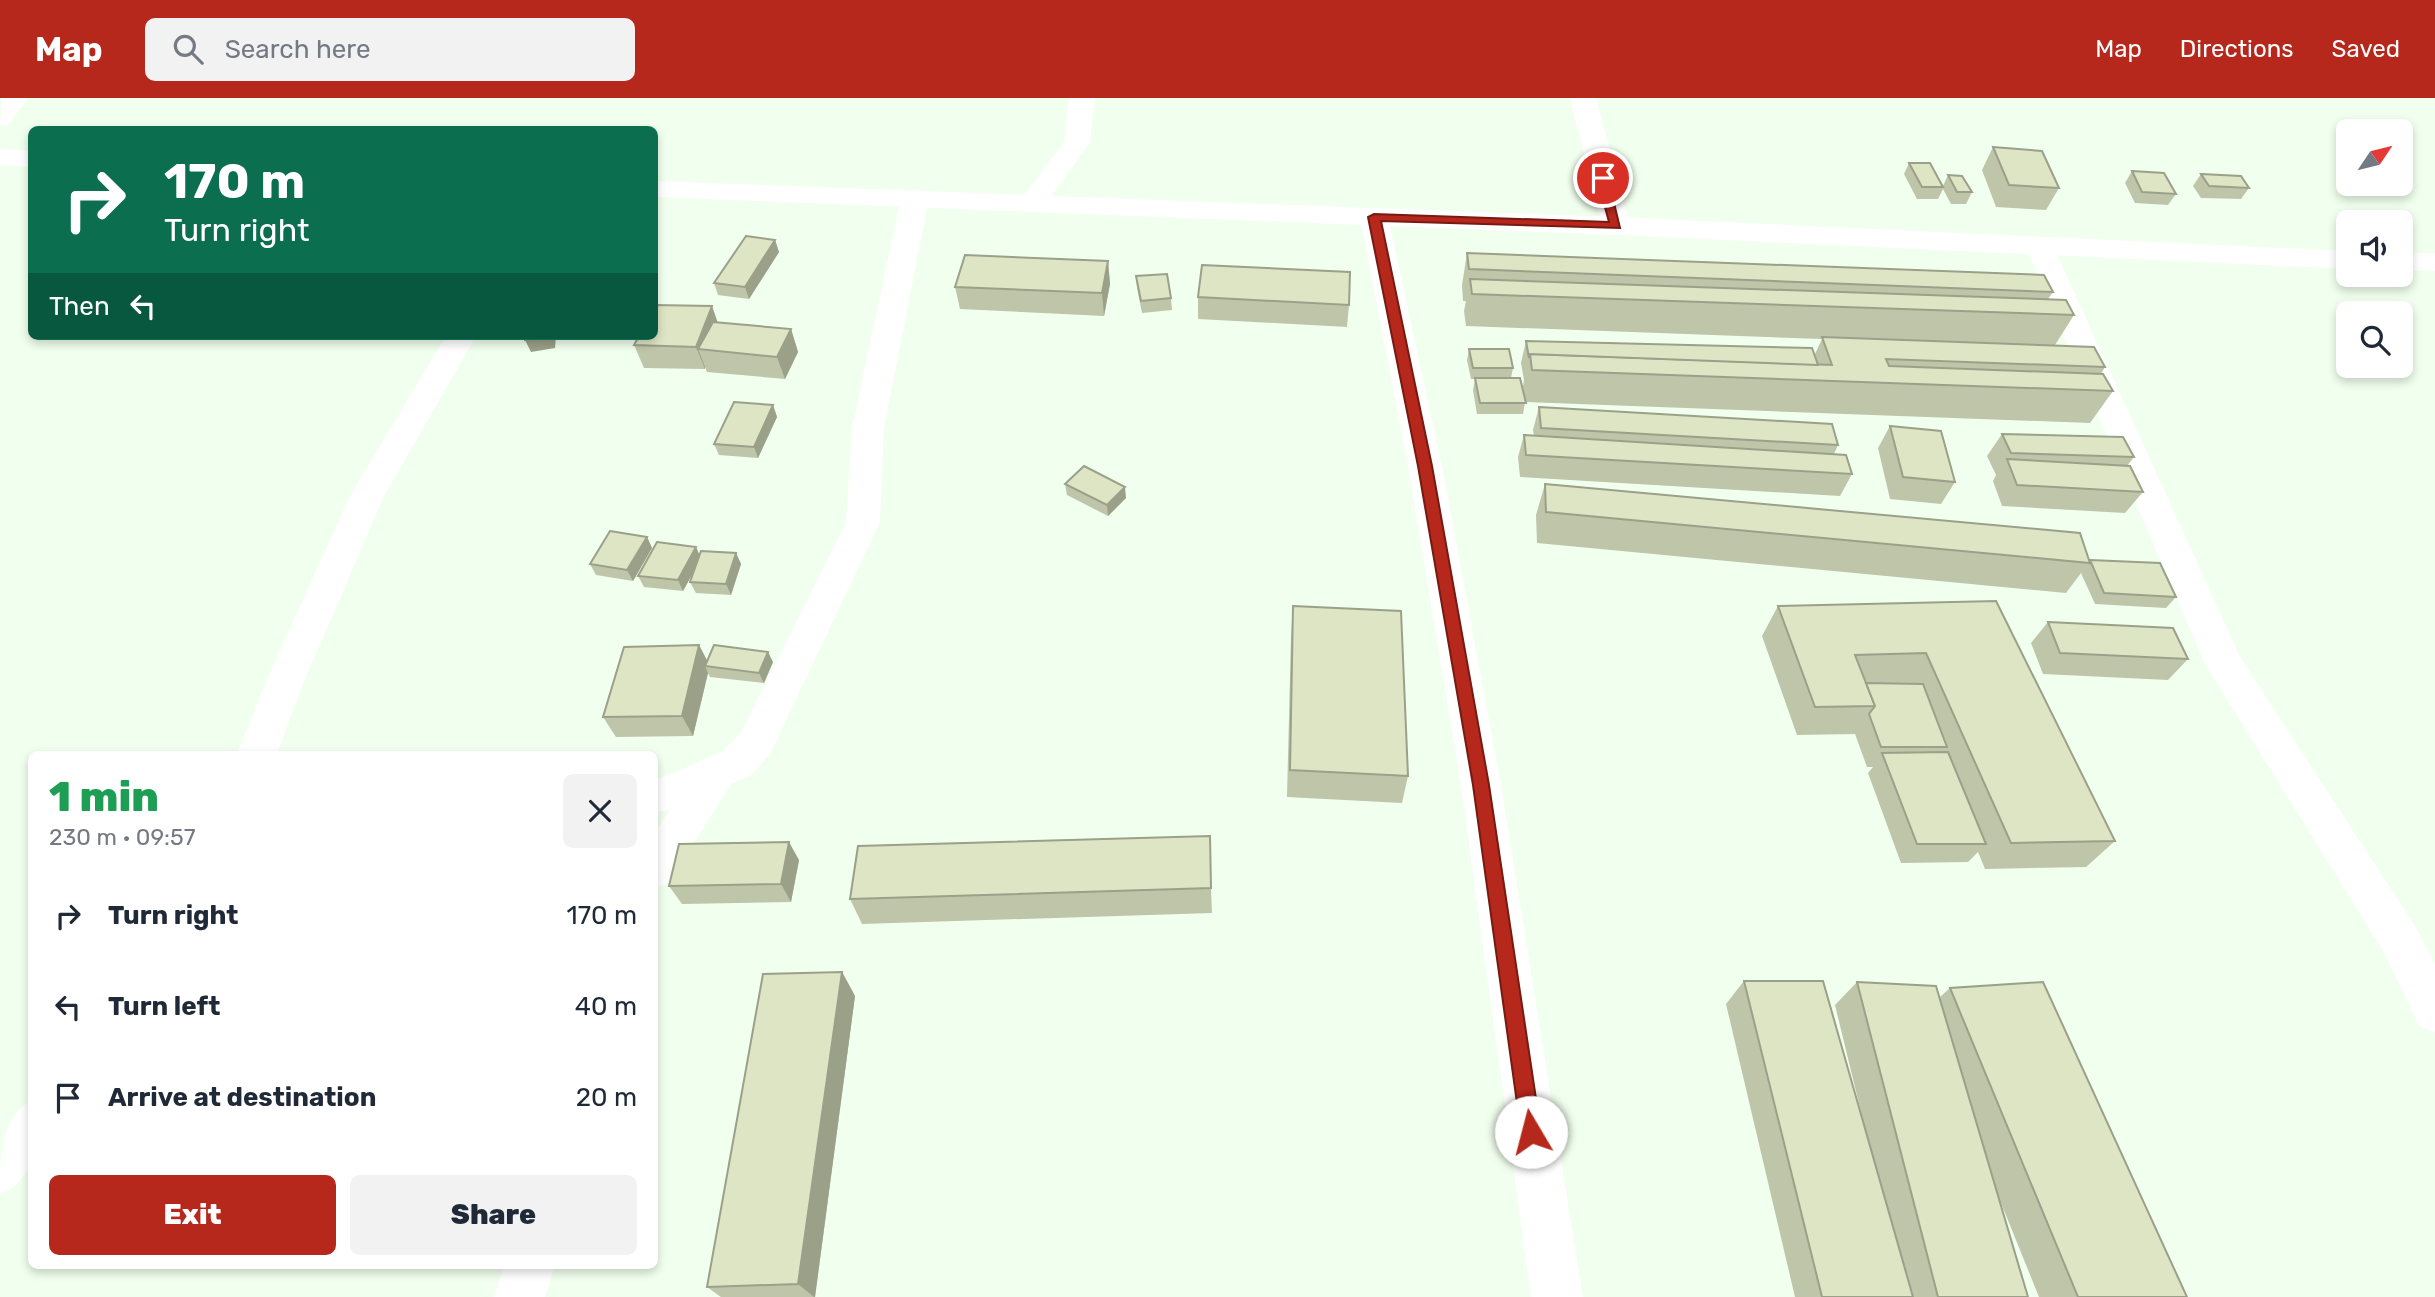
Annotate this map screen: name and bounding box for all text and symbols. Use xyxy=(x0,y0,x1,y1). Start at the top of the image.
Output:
search box xyxy=(145,18,635,81)
text: Map xyxy=(35,30,103,69)
icon: search xyxy=(169,30,207,68)
text: Search here xyxy=(225,34,370,65)
text: Map xyxy=(2095,35,2142,63)
text: Directions xyxy=(2180,35,2293,63)
text: Saved xyxy=(2331,35,2400,63)
north arrow xyxy=(2336,119,2413,196)
map controls xyxy=(2336,119,2413,378)
pin xyxy=(1573,148,1633,208)
text: 170 m xyxy=(164,152,305,210)
icon: right xyxy=(49,154,140,245)
icon: arrive xyxy=(1584,159,1622,197)
button: sound xyxy=(2336,210,2413,287)
text: Turn right xyxy=(164,211,309,249)
icon: left xyxy=(124,287,162,325)
text: Then xyxy=(49,291,110,322)
button: search xyxy=(2336,301,2413,378)
text: 1 min xyxy=(49,772,159,822)
button: close xyxy=(563,774,637,848)
text: 230 m · 09:57 xyxy=(49,823,195,851)
icon: right xyxy=(49,897,87,935)
text: Turn right xyxy=(108,900,238,931)
text: 170 m xyxy=(567,900,637,931)
icon: left xyxy=(49,988,87,1026)
text: Turn left xyxy=(108,991,220,1022)
text: 40 m xyxy=(575,991,637,1022)
icon: arrive xyxy=(49,1079,87,1117)
text: Arrive at destination xyxy=(108,1082,376,1113)
text: 20 m xyxy=(576,1082,637,1113)
position arrow xyxy=(1494,1095,1568,1169)
button: Exit xyxy=(49,1175,336,1255)
button: Share xyxy=(350,1175,637,1255)

